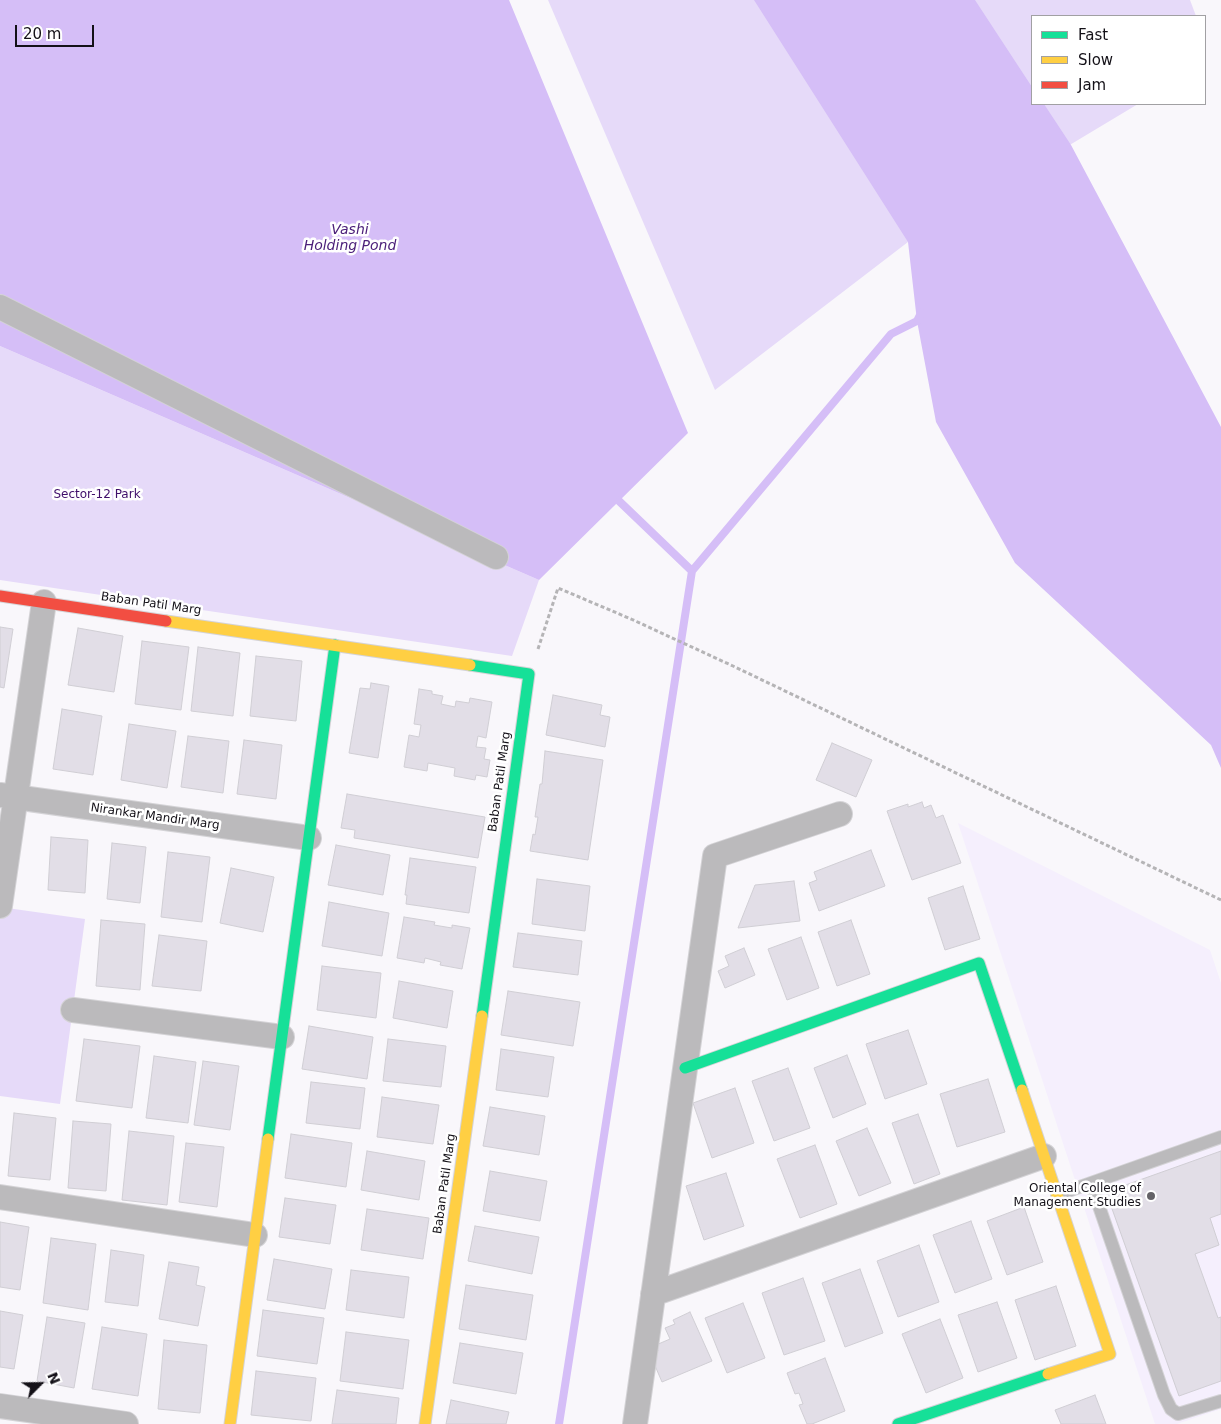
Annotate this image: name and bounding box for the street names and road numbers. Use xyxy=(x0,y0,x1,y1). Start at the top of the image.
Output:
street label: Baban Patil Marg xyxy=(100,590,202,618)
street label: Baban Patil Marg xyxy=(486,731,514,833)
street label: Nirankar Mandir Marg xyxy=(90,801,220,833)
street label: Baban Patil Marg xyxy=(431,1133,459,1235)

